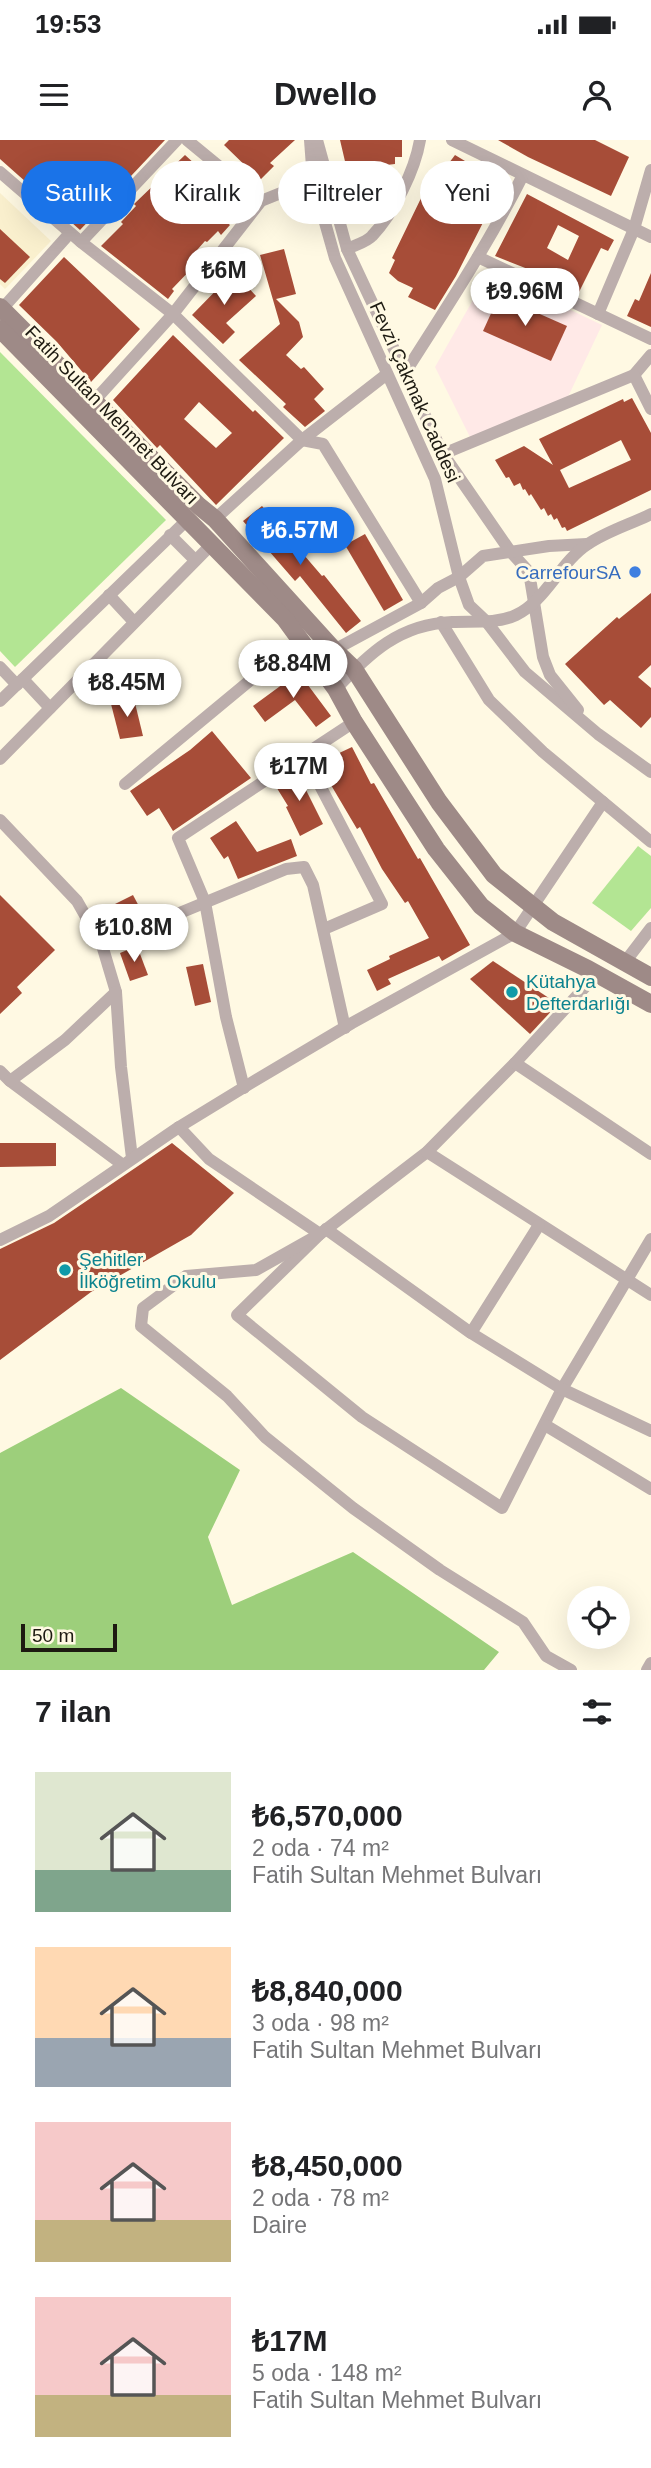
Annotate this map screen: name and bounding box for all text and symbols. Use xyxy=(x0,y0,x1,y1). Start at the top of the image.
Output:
text: 19:53 xyxy=(35,9,102,39)
icon: menu xyxy=(35,76,73,114)
text: Dwello xyxy=(274,76,377,112)
icon: person xyxy=(578,76,616,114)
chip: Satılık xyxy=(21,161,136,224)
chip: Kiralık xyxy=(150,161,264,224)
chip: Filtreler xyxy=(278,161,406,224)
chip: Yeni xyxy=(420,161,514,224)
pin: ₺6M xyxy=(190,248,258,307)
text: ₺6M xyxy=(201,257,247,283)
pin: ₺9.96M xyxy=(468,268,582,328)
text: ₺9.96M xyxy=(486,278,564,304)
street label: Fevzi Çakmak Caddesi xyxy=(366,299,464,485)
street label: Fatih Sultan Mehmet Bulvarı xyxy=(21,321,203,509)
pin: ₺6.57M xyxy=(243,508,357,567)
text: ₺6.57M xyxy=(261,517,339,543)
place label: CarrefourSA xyxy=(515,562,621,583)
marker: CarrefourSA xyxy=(627,564,643,580)
pin: ₺8.84M xyxy=(236,640,350,700)
text: ₺8.84M xyxy=(254,650,332,676)
pin: ₺8.45M xyxy=(70,660,184,719)
text: ₺8.45M xyxy=(88,669,166,695)
pin: ₺17M xyxy=(258,744,340,803)
text: ₺17M xyxy=(270,753,328,779)
pin: ₺10.8M xyxy=(77,904,191,964)
text: ₺10.8M xyxy=(95,914,173,940)
place label: Kütahya Defterdarlığı xyxy=(526,971,631,1014)
marker: Kütahya Defterdarlığı xyxy=(504,984,520,1000)
place label: Şehitler İlköğretim Okulu xyxy=(79,1249,216,1292)
marker: Şehitler İlköğretim Okulu xyxy=(57,1262,73,1278)
map controls xyxy=(567,1586,630,1649)
button: locate xyxy=(567,1586,630,1649)
scale bar xyxy=(21,1621,117,1653)
text: 50 m xyxy=(32,1625,74,1646)
icon: filters xyxy=(578,1693,616,1731)
text: 7 ilan xyxy=(35,1695,112,1728)
text: ₺6,570,000 xyxy=(252,1799,403,1832)
icon: home xyxy=(91,1800,175,1884)
text: 2 oda · 74 m² xyxy=(252,1835,389,1861)
text: Fatih Sultan Mehmet Bulvarı xyxy=(252,1862,542,1888)
text: ₺8,840,000 xyxy=(252,1974,403,2007)
icon: home xyxy=(91,1975,175,2059)
text: 3 oda · 98 m² xyxy=(252,2010,389,2036)
text: Fatih Sultan Mehmet Bulvarı xyxy=(252,2037,542,2063)
text: ₺8,450,000 xyxy=(252,2149,403,2182)
icon: home xyxy=(91,2150,175,2234)
text: 2 oda · 78 m² xyxy=(252,2185,389,2211)
text: Daire xyxy=(252,2212,307,2238)
text: ₺17M xyxy=(252,2324,328,2357)
icon: home xyxy=(91,2325,175,2409)
text: 5 oda · 148 m² xyxy=(252,2360,402,2386)
text: Fatih Sultan Mehmet Bulvarı xyxy=(252,2387,542,2413)

